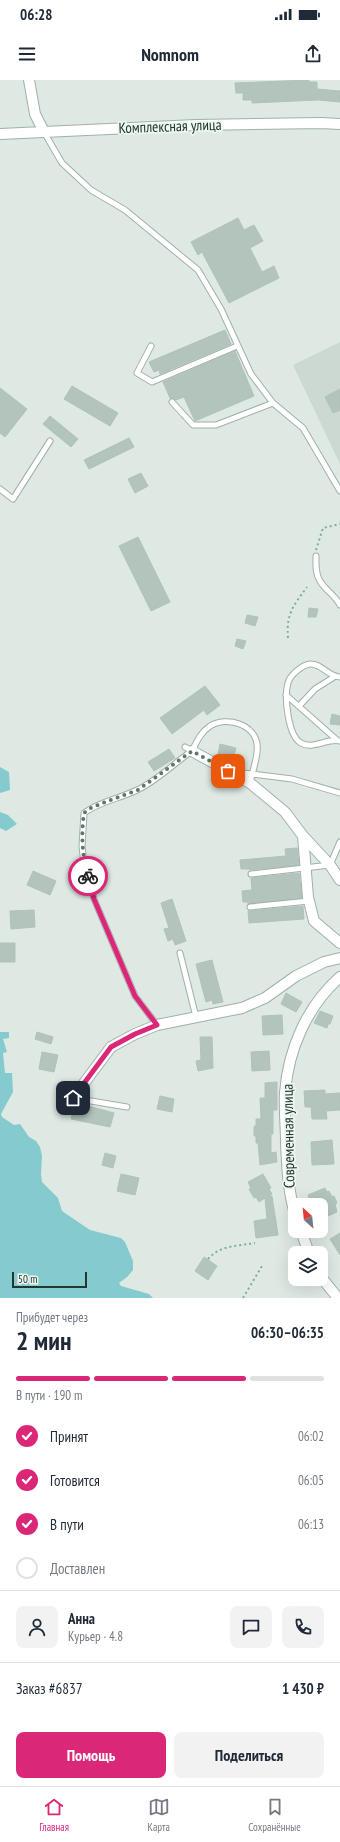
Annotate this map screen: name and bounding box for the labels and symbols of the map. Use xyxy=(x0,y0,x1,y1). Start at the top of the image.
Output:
street label: Комплексная улица xyxy=(118,115,222,137)
pin xyxy=(211,754,245,788)
courier xyxy=(68,856,108,896)
pin xyxy=(56,1081,90,1115)
street label: Современная улица xyxy=(278,1084,298,1188)
north arrow xyxy=(288,1198,328,1238)
scale bar xyxy=(12,1270,87,1289)

